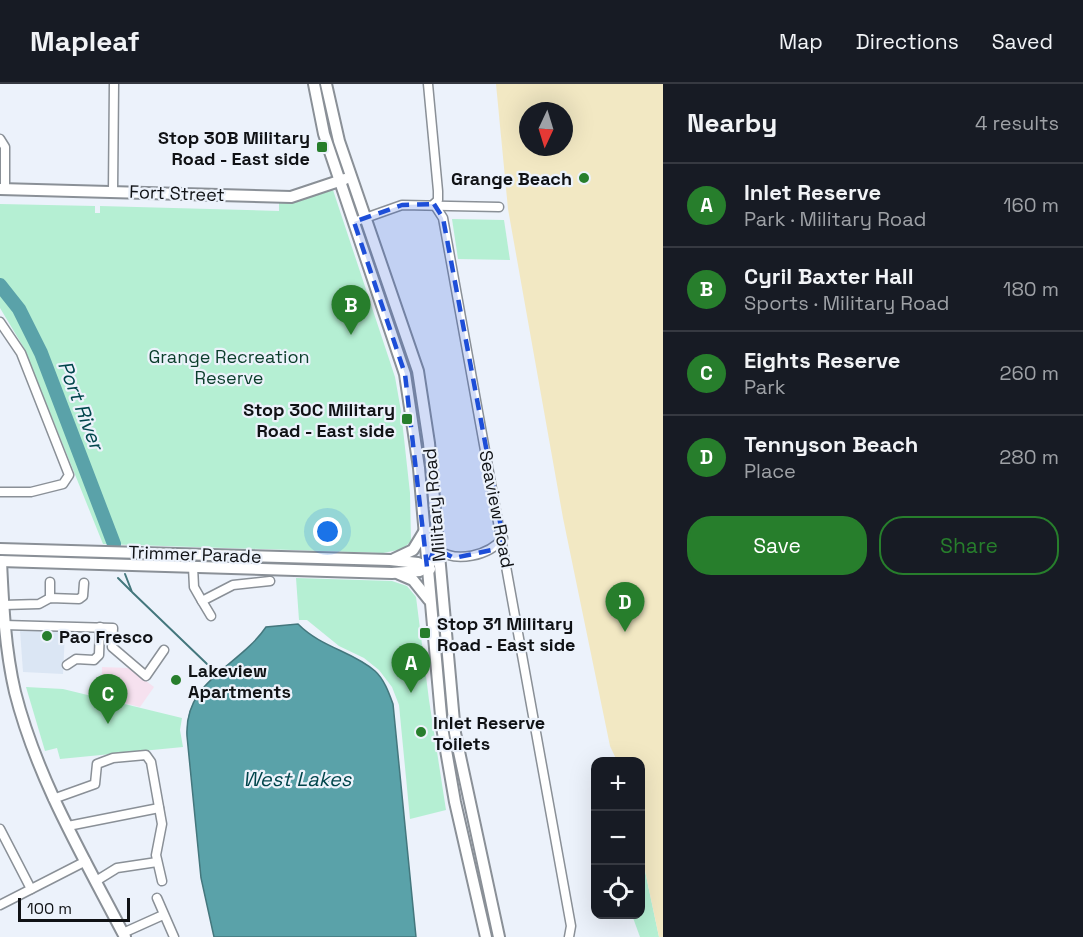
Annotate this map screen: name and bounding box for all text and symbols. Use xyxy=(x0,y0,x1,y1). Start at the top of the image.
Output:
text: Mapleaf xyxy=(30,23,140,59)
text: Map xyxy=(779,28,823,55)
text: Directions xyxy=(856,28,959,55)
text: Saved xyxy=(992,28,1053,55)
north arrow xyxy=(519,102,573,156)
text: Nearby xyxy=(687,106,777,140)
text: 4 results xyxy=(975,110,1059,136)
place label: Stop 30B Military Road - East side xyxy=(158,126,310,170)
marker: Stop 30B Military Road - East side xyxy=(315,140,329,154)
place label: Grange Beach xyxy=(451,167,572,190)
marker: Grange Beach xyxy=(577,171,591,185)
text: Inlet Reserve xyxy=(744,178,881,206)
street label: Fort Street xyxy=(129,180,225,206)
text: A xyxy=(700,192,713,218)
text: 160 m xyxy=(1003,192,1059,218)
text: Park · Military Road xyxy=(744,206,926,232)
text: Cyril Baxter Hall xyxy=(744,262,914,290)
text: B xyxy=(700,276,713,302)
text: 180 m xyxy=(1003,276,1059,302)
pin: B xyxy=(332,286,370,335)
text: Sports · Military Road xyxy=(744,290,949,316)
park label: Grange Recreation Reserve xyxy=(148,345,310,389)
text: Eights Reserve xyxy=(744,346,900,374)
water label: Port River xyxy=(52,357,111,455)
text: C xyxy=(700,360,713,386)
text: 260 m xyxy=(1000,360,1059,386)
text: Park xyxy=(744,374,786,400)
place label: Stop 30C Military Road - East side xyxy=(243,398,395,442)
marker: Stop 30C Military Road - East side xyxy=(400,412,414,426)
text: Tennyson Beach xyxy=(744,430,918,458)
text: D xyxy=(700,444,713,470)
text: 280 m xyxy=(999,444,1059,470)
street label: Military Road xyxy=(418,447,450,563)
street label: Seaview Road xyxy=(474,448,520,570)
text: Place xyxy=(744,458,796,484)
button: Save xyxy=(687,516,867,575)
button: Share xyxy=(879,516,1059,575)
your location xyxy=(313,517,342,546)
street label: Trimmer Parade xyxy=(128,540,262,568)
pin: D xyxy=(606,582,644,632)
place label: Stop 31 Military Road - East side xyxy=(437,612,576,656)
place label: Pao Fresco xyxy=(59,625,153,648)
marker: Stop 31 Military Road - East side xyxy=(418,626,432,640)
marker: Pao Fresco xyxy=(40,629,54,643)
pin: A xyxy=(392,644,430,693)
place label: Lakeview Apartments xyxy=(188,659,291,703)
marker: Lakeview Apartments xyxy=(169,673,183,687)
pin: C xyxy=(88,674,128,724)
place label: Inlet Reserve Toilets xyxy=(433,711,545,755)
marker: Inlet Reserve Toilets xyxy=(414,725,428,739)
map controls xyxy=(591,757,645,919)
button: + xyxy=(591,757,645,811)
water label: West Lakes xyxy=(243,766,353,792)
button: − xyxy=(591,811,645,865)
button: locate xyxy=(591,865,645,919)
scale bar xyxy=(18,895,130,922)
text: 100 m xyxy=(27,898,72,919)

